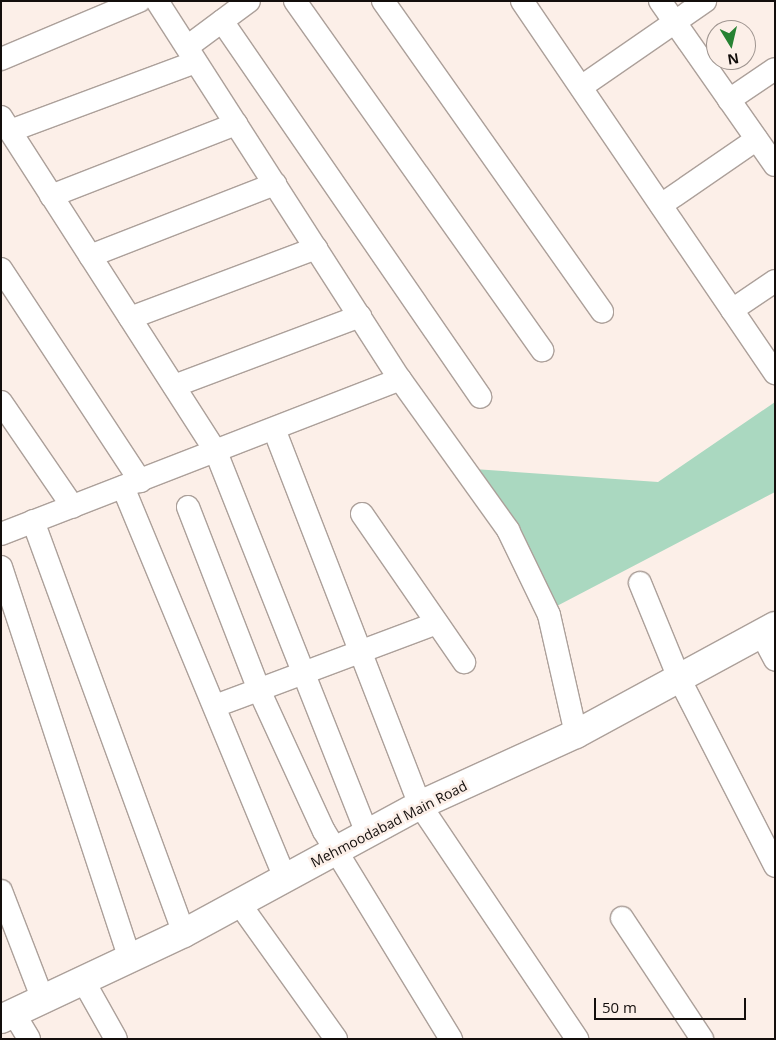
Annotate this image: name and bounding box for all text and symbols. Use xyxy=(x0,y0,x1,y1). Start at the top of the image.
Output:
north arrow xyxy=(706,20,756,70)
text: N xyxy=(726,49,740,70)
street label: Mehmoodabad Main Road xyxy=(308,777,470,871)
scale bar xyxy=(596,988,748,1020)
text: 50 m xyxy=(602,997,637,1017)

